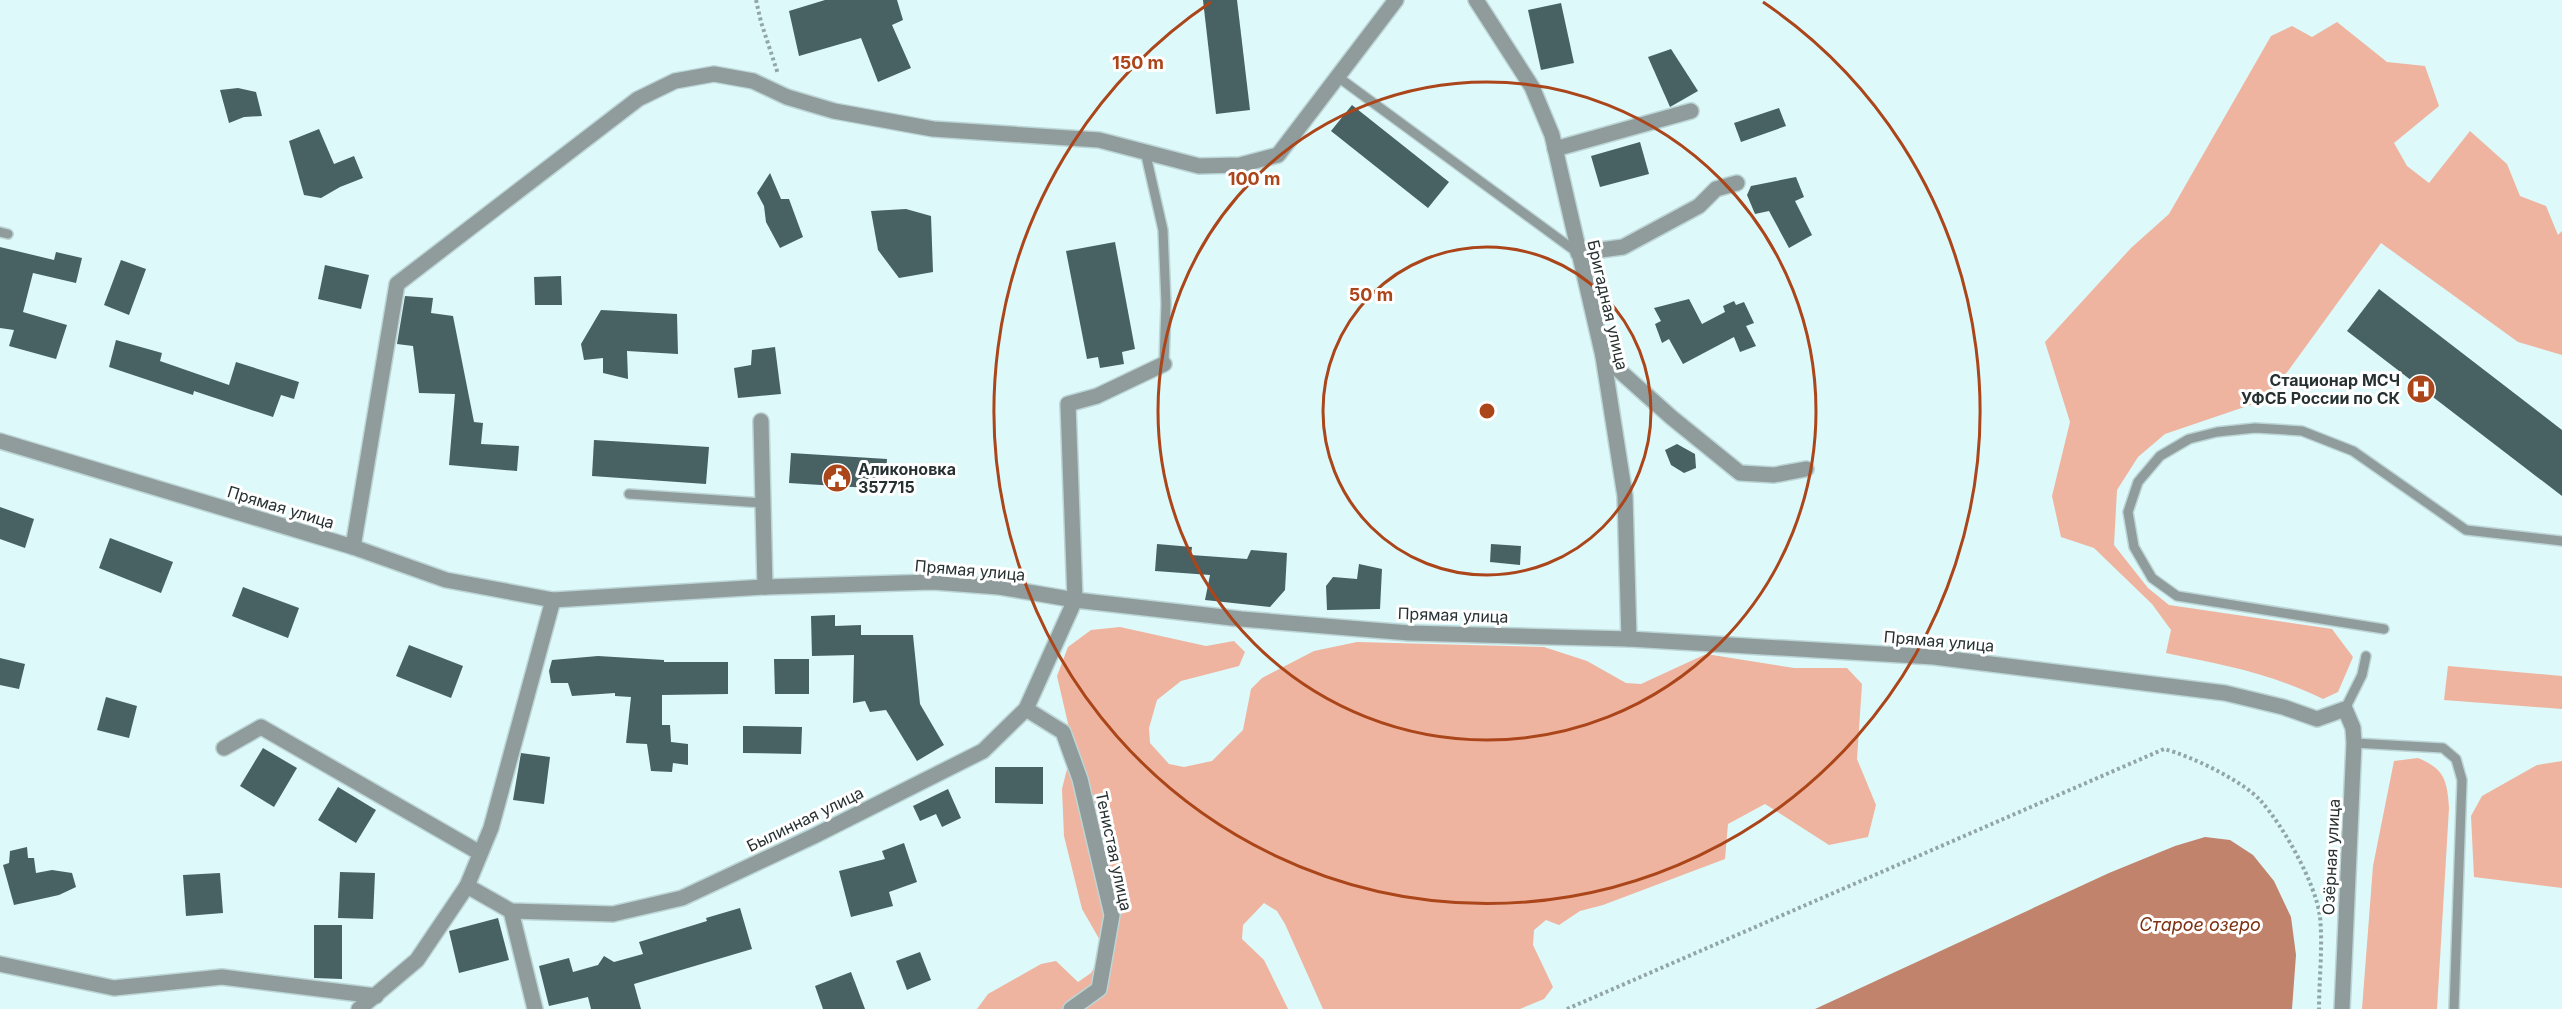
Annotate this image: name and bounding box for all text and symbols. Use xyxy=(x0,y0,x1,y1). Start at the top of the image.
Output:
text: 150 m xyxy=(1112,52,1164,73)
text: 100 m xyxy=(1228,168,1280,189)
street label: Бригадная улица xyxy=(1583,238,1633,372)
text: 50 m xyxy=(1349,284,1393,305)
place label: Стационар МСЧ УФСБ России по СК xyxy=(2241,370,2400,408)
hospital icon: Стационар МСЧ УФСБ России по СК xyxy=(2405,373,2437,405)
centre of rings xyxy=(1477,401,1497,421)
place label: Аликоновка 357715 xyxy=(858,459,956,497)
public building icon: Аликоновка 357715 xyxy=(821,462,853,494)
street label: Прямая улица xyxy=(225,481,337,533)
street label: Прямая улица xyxy=(914,555,1026,585)
street label: Прямая улица xyxy=(1397,603,1509,627)
street label: Прямая улица xyxy=(1883,626,1995,656)
street label: Былинная улица xyxy=(743,782,867,856)
street label: Тенистая улица xyxy=(1092,789,1136,913)
street label: Озёрная улица xyxy=(2318,798,2344,916)
water label: Старое озеро xyxy=(2139,914,2261,935)

